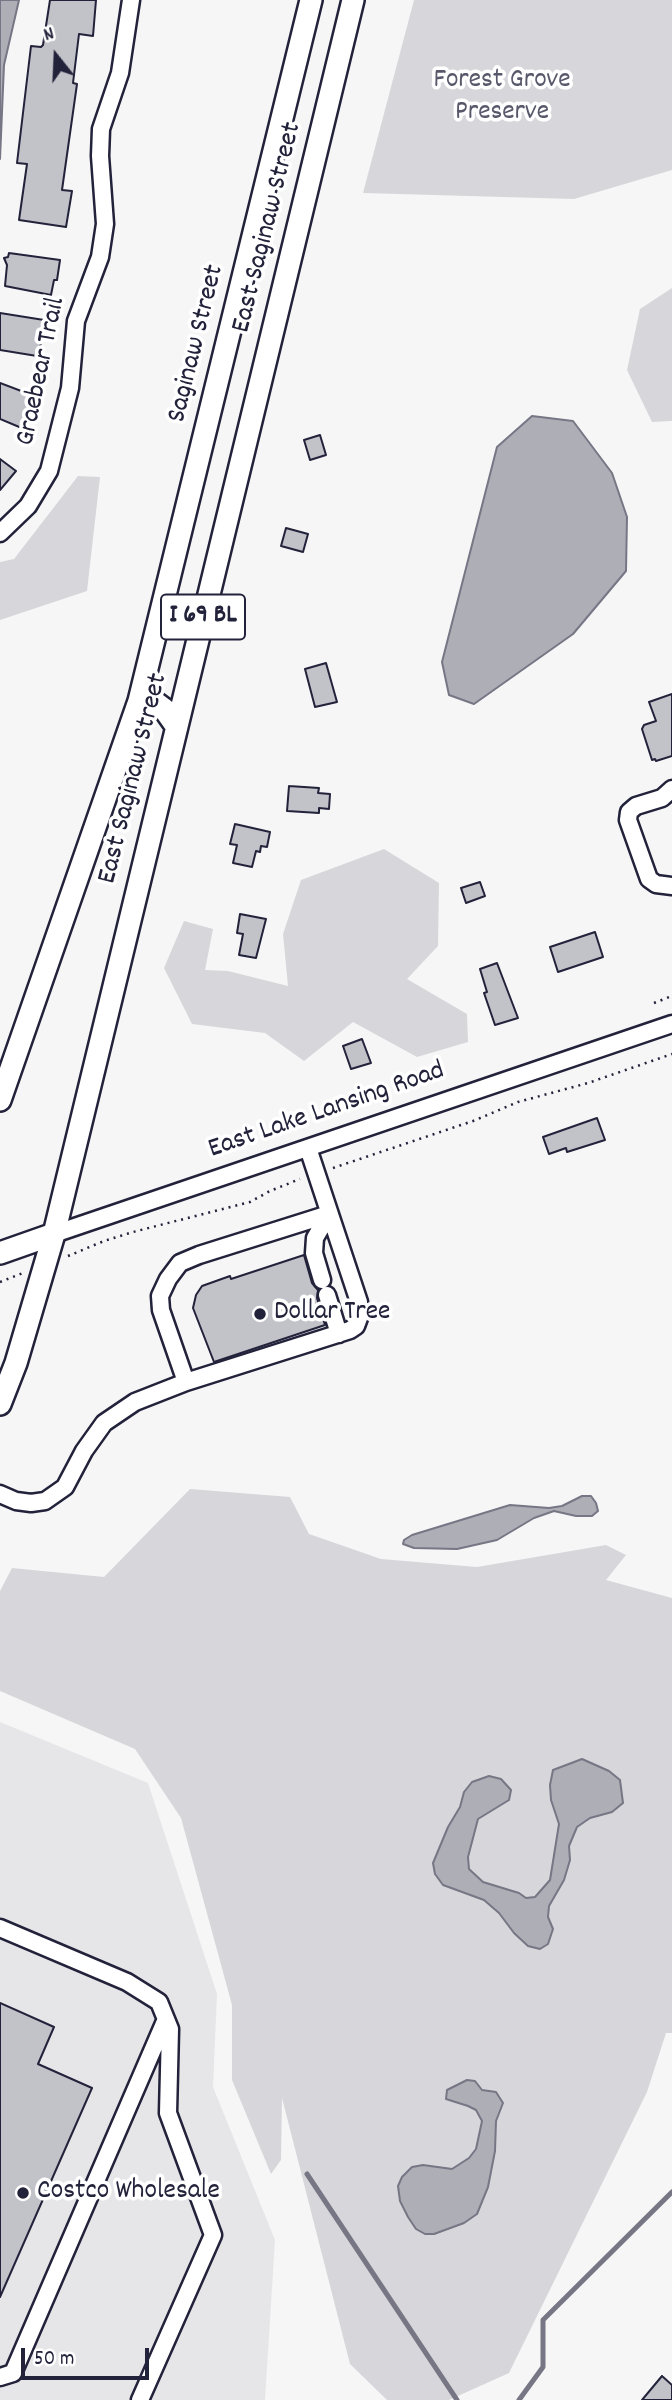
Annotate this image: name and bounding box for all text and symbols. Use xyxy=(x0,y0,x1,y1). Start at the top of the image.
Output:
north arrow xyxy=(21,21,91,91)
text: N xyxy=(41,21,58,50)
park label: Forest Grove Preserve xyxy=(433,65,571,131)
street label: East Saginaw Street xyxy=(227,119,311,337)
street label: Saginaw Street xyxy=(162,262,234,426)
street label: Graebear Trail xyxy=(11,295,75,449)
road number: I 69 BL xyxy=(161,594,245,639)
street label: East Saginaw Street xyxy=(93,670,177,888)
street label: East Lake Lansing Road xyxy=(204,1056,450,1168)
place label: Dollar Tree xyxy=(274,1297,390,1331)
marker: Dollar Tree xyxy=(252,1306,268,1322)
place label: Costco Wholesale xyxy=(37,2176,220,2210)
marker: Costco Wholesale xyxy=(15,2185,31,2201)
scale bar xyxy=(24,2334,152,2378)
text: 50 m xyxy=(34,2345,74,2375)

